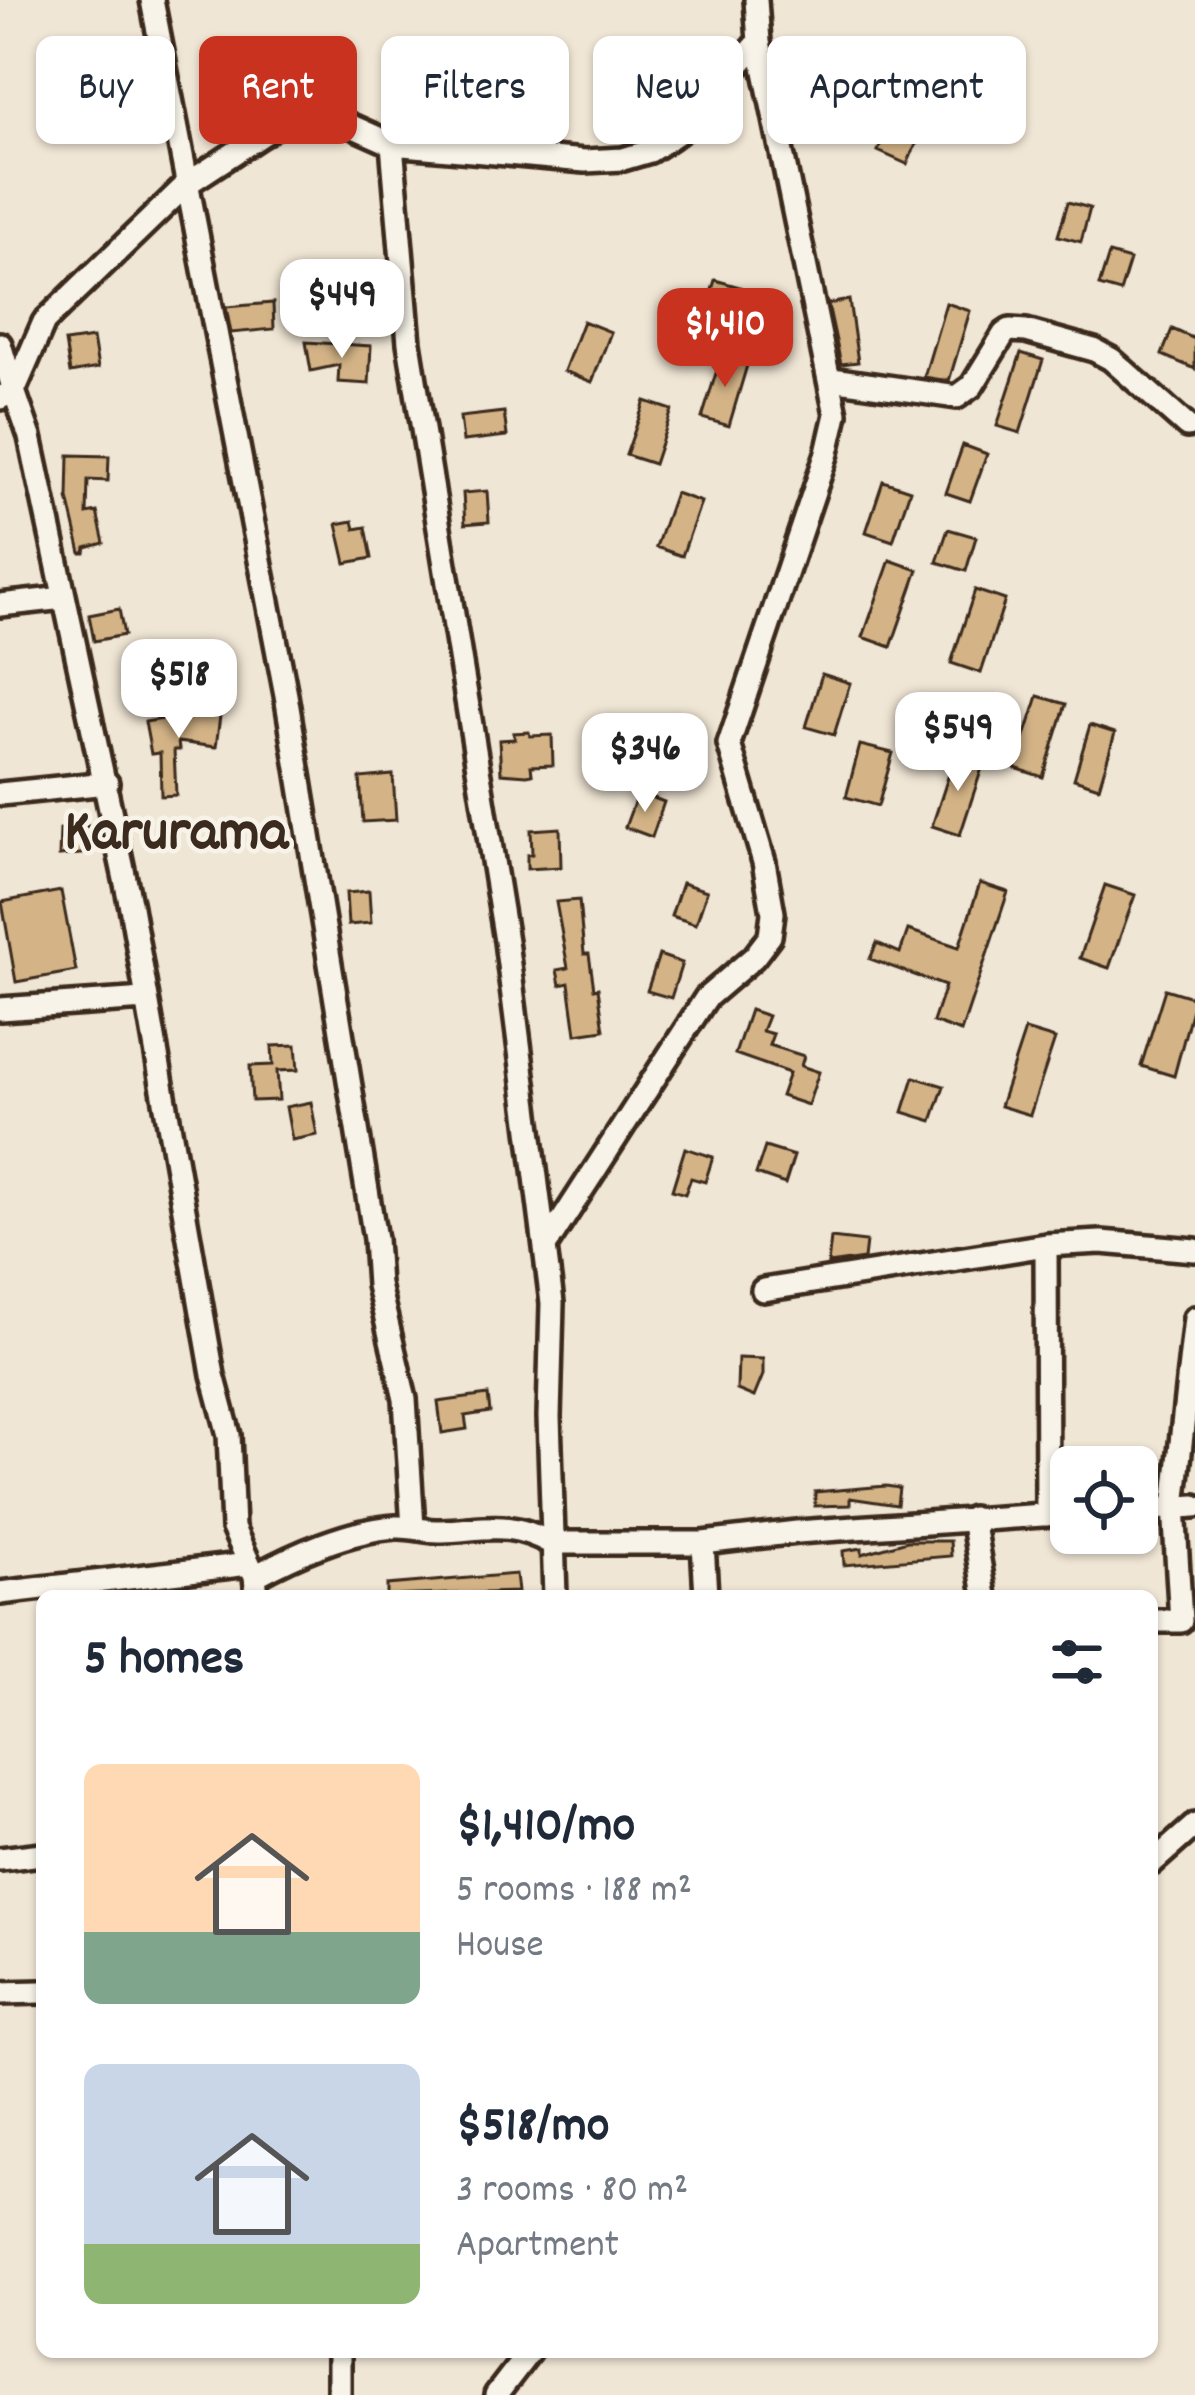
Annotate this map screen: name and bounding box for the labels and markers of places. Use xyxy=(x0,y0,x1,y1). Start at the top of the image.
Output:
pin: $449 xyxy=(271,259,413,361)
pin: $1,410 xyxy=(627,288,823,390)
pin: $518 xyxy=(108,639,250,741)
pin: $549 xyxy=(887,692,1029,794)
pin: $346 xyxy=(574,713,716,815)

